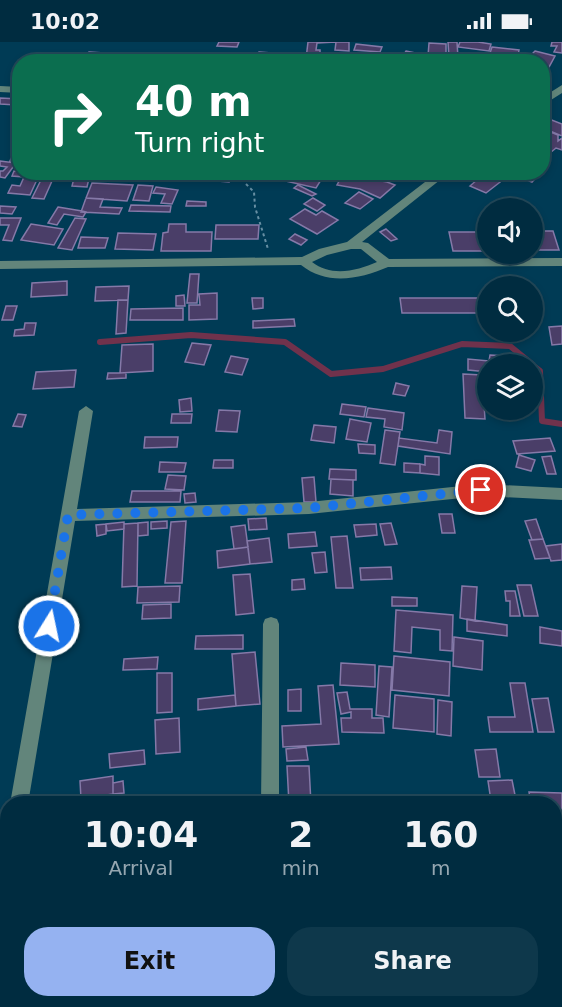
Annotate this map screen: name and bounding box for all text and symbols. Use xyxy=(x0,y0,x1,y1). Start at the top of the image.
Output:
text: 10:02 xyxy=(30,9,100,34)
text: 40 m xyxy=(135,77,252,126)
icon: right xyxy=(36,78,114,156)
text: Turn right xyxy=(135,127,264,158)
map controls xyxy=(477,198,543,420)
button: sound xyxy=(477,198,543,264)
button: search xyxy=(477,276,543,342)
button: layers xyxy=(477,354,543,420)
pin xyxy=(455,464,506,515)
icon: arrive xyxy=(464,473,497,506)
position arrow xyxy=(17,594,81,658)
text: 10:04 xyxy=(84,814,198,855)
text: 2 xyxy=(288,814,313,855)
text: 160 xyxy=(403,814,478,855)
text: Arrival xyxy=(108,856,173,880)
text: min xyxy=(282,856,320,880)
text: m xyxy=(431,856,451,880)
button: Exit xyxy=(24,927,275,996)
button: Share xyxy=(287,927,538,996)

